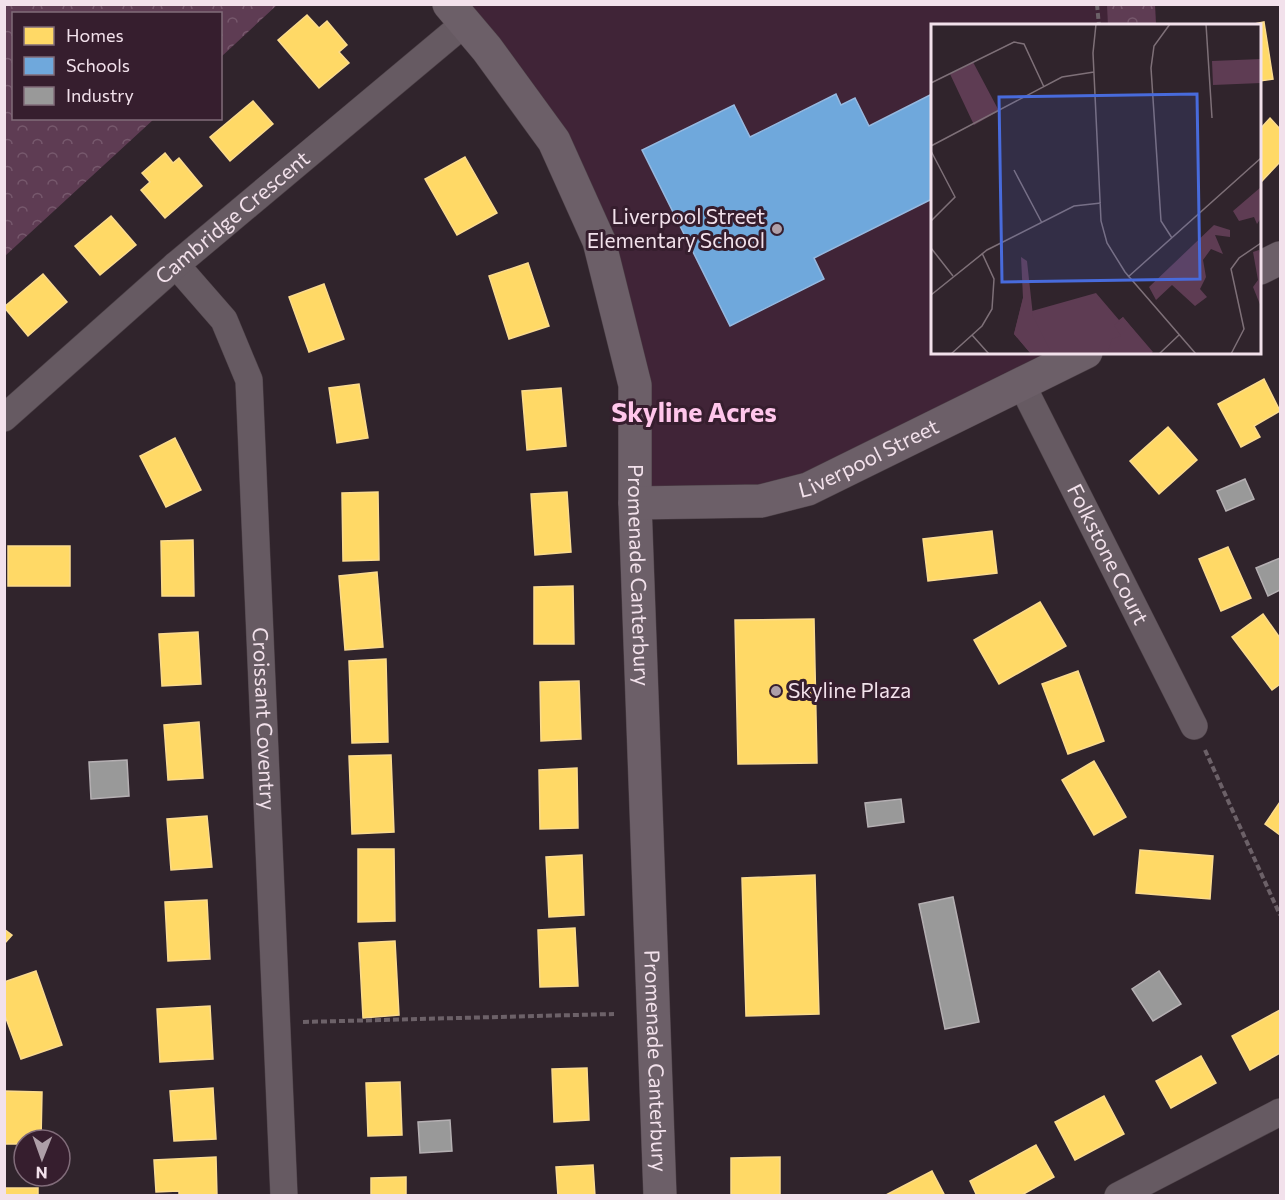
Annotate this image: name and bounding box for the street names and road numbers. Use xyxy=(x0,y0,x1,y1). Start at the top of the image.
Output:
street label: Cambridge Crescent xyxy=(150,145,314,288)
street label: Liverpool Street xyxy=(795,413,942,502)
street label: Promenade Canterbury xyxy=(624,464,656,687)
street label: Folkstone Court xyxy=(1063,479,1155,628)
street label: Croissant Coventry xyxy=(249,627,281,811)
street label: Promenade Canterbury xyxy=(640,949,673,1172)

